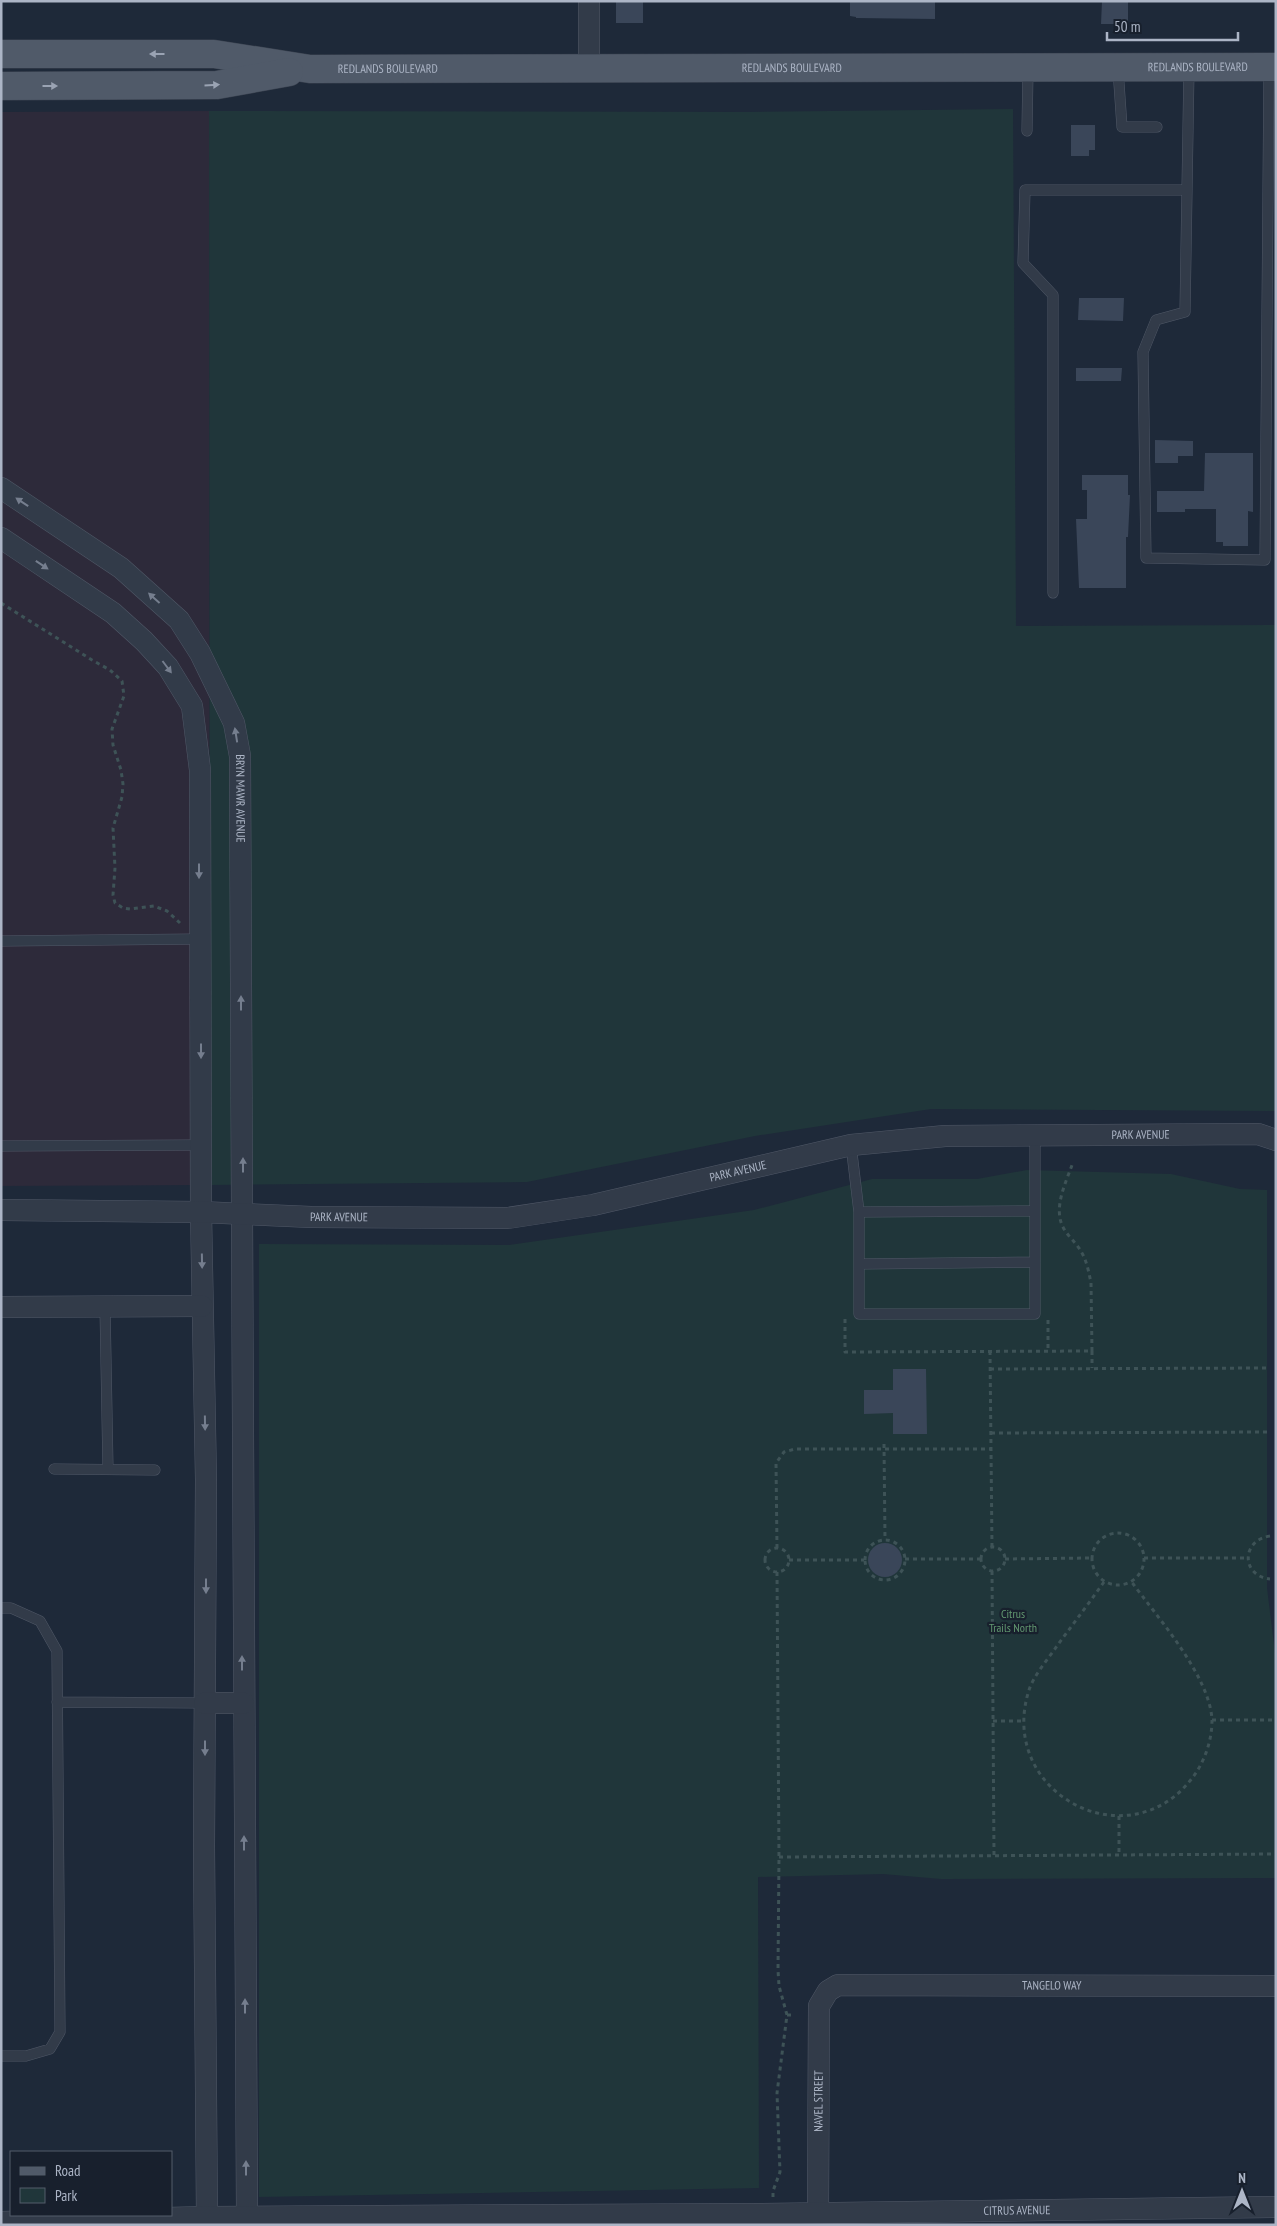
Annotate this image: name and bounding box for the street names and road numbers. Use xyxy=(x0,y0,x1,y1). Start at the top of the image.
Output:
street label: REDLANDS BOULEVARD xyxy=(1148,59,1248,74)
street label: REDLANDS BOULEVARD xyxy=(742,60,842,75)
street label: REDLANDS BOULEVARD xyxy=(338,61,438,76)
street label: BRYN MAWR AVENUE xyxy=(233,754,249,843)
street label: PARK AVENUE xyxy=(1112,1127,1170,1142)
street label: PARK AVENUE xyxy=(708,1157,768,1185)
street label: PARK AVENUE xyxy=(310,1209,368,1224)
street label: TANGELO WAY xyxy=(1022,1977,1082,1993)
street label: NAVEL STREET xyxy=(810,2070,826,2132)
street label: CITRUS AVENUE xyxy=(983,2202,1050,2218)

